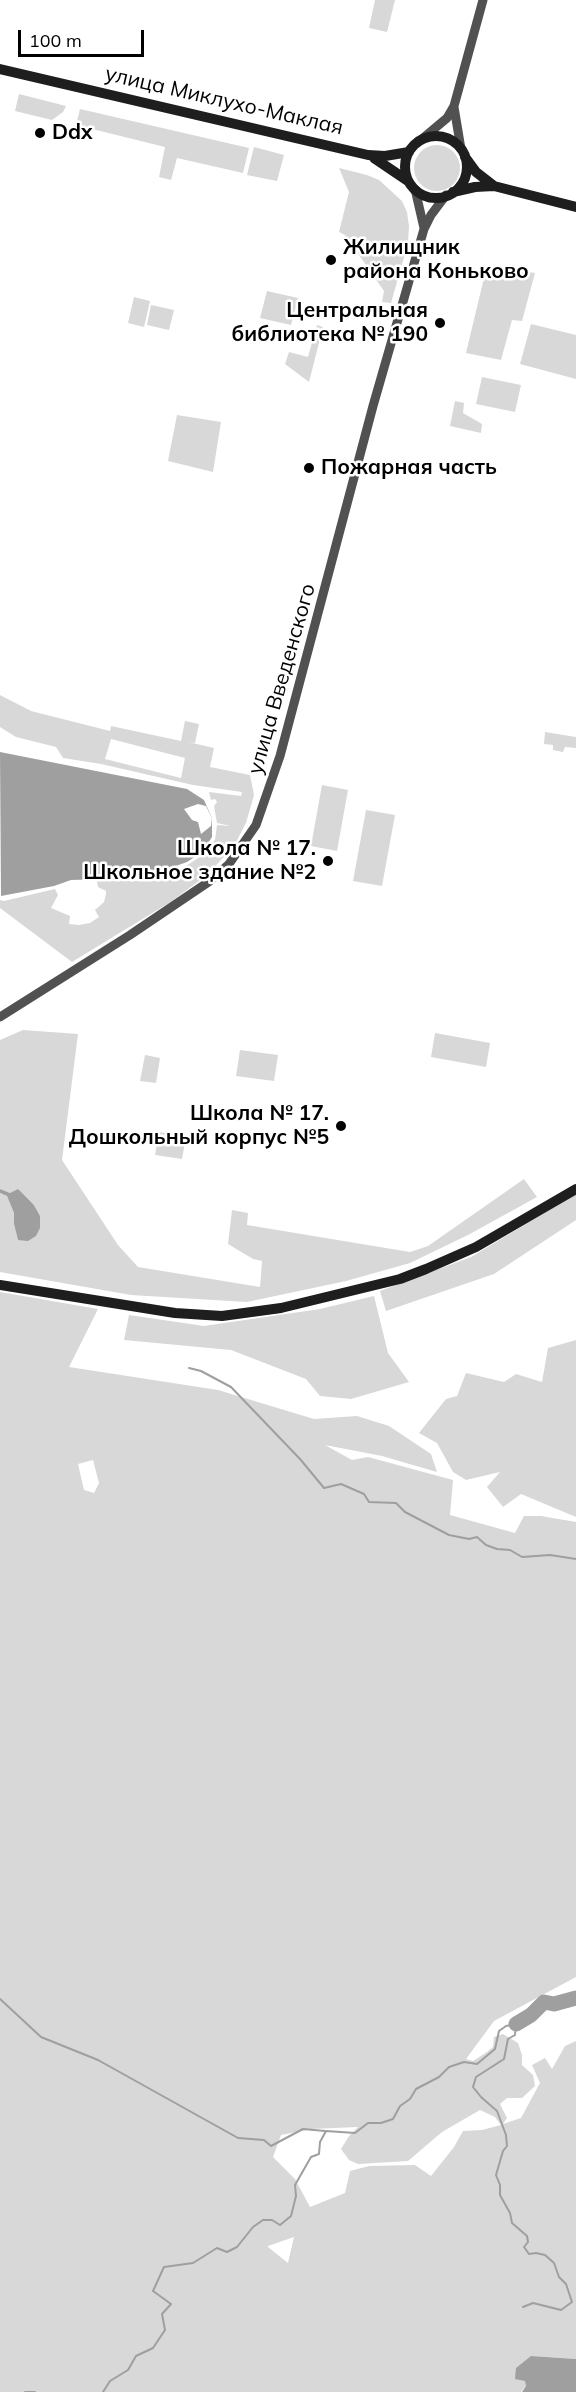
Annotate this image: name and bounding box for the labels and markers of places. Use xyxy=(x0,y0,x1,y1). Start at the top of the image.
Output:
place label: Ddx xyxy=(52,120,93,146)
marker: Ddx xyxy=(33,126,47,140)
place label: Жилищник района Коньково xyxy=(343,235,529,285)
marker: Жилищник района Коньково xyxy=(324,253,338,267)
place label: Центральная библиотека № 190 xyxy=(231,298,428,348)
marker: Центральная библиотека № 190 xyxy=(433,316,447,330)
place label: Пожарная часть xyxy=(321,455,497,481)
marker: Пожарная часть xyxy=(302,461,316,475)
place label: Школа № 17. Школьное здание №2 xyxy=(83,836,316,886)
marker: Школа № 17. Школьное здание №2 xyxy=(321,854,335,868)
place label: Школа № 17. Дошкольный корпус №5 xyxy=(69,1101,329,1151)
marker: Школа № 17. Дошкольный корпус №5 xyxy=(334,1119,348,1133)

